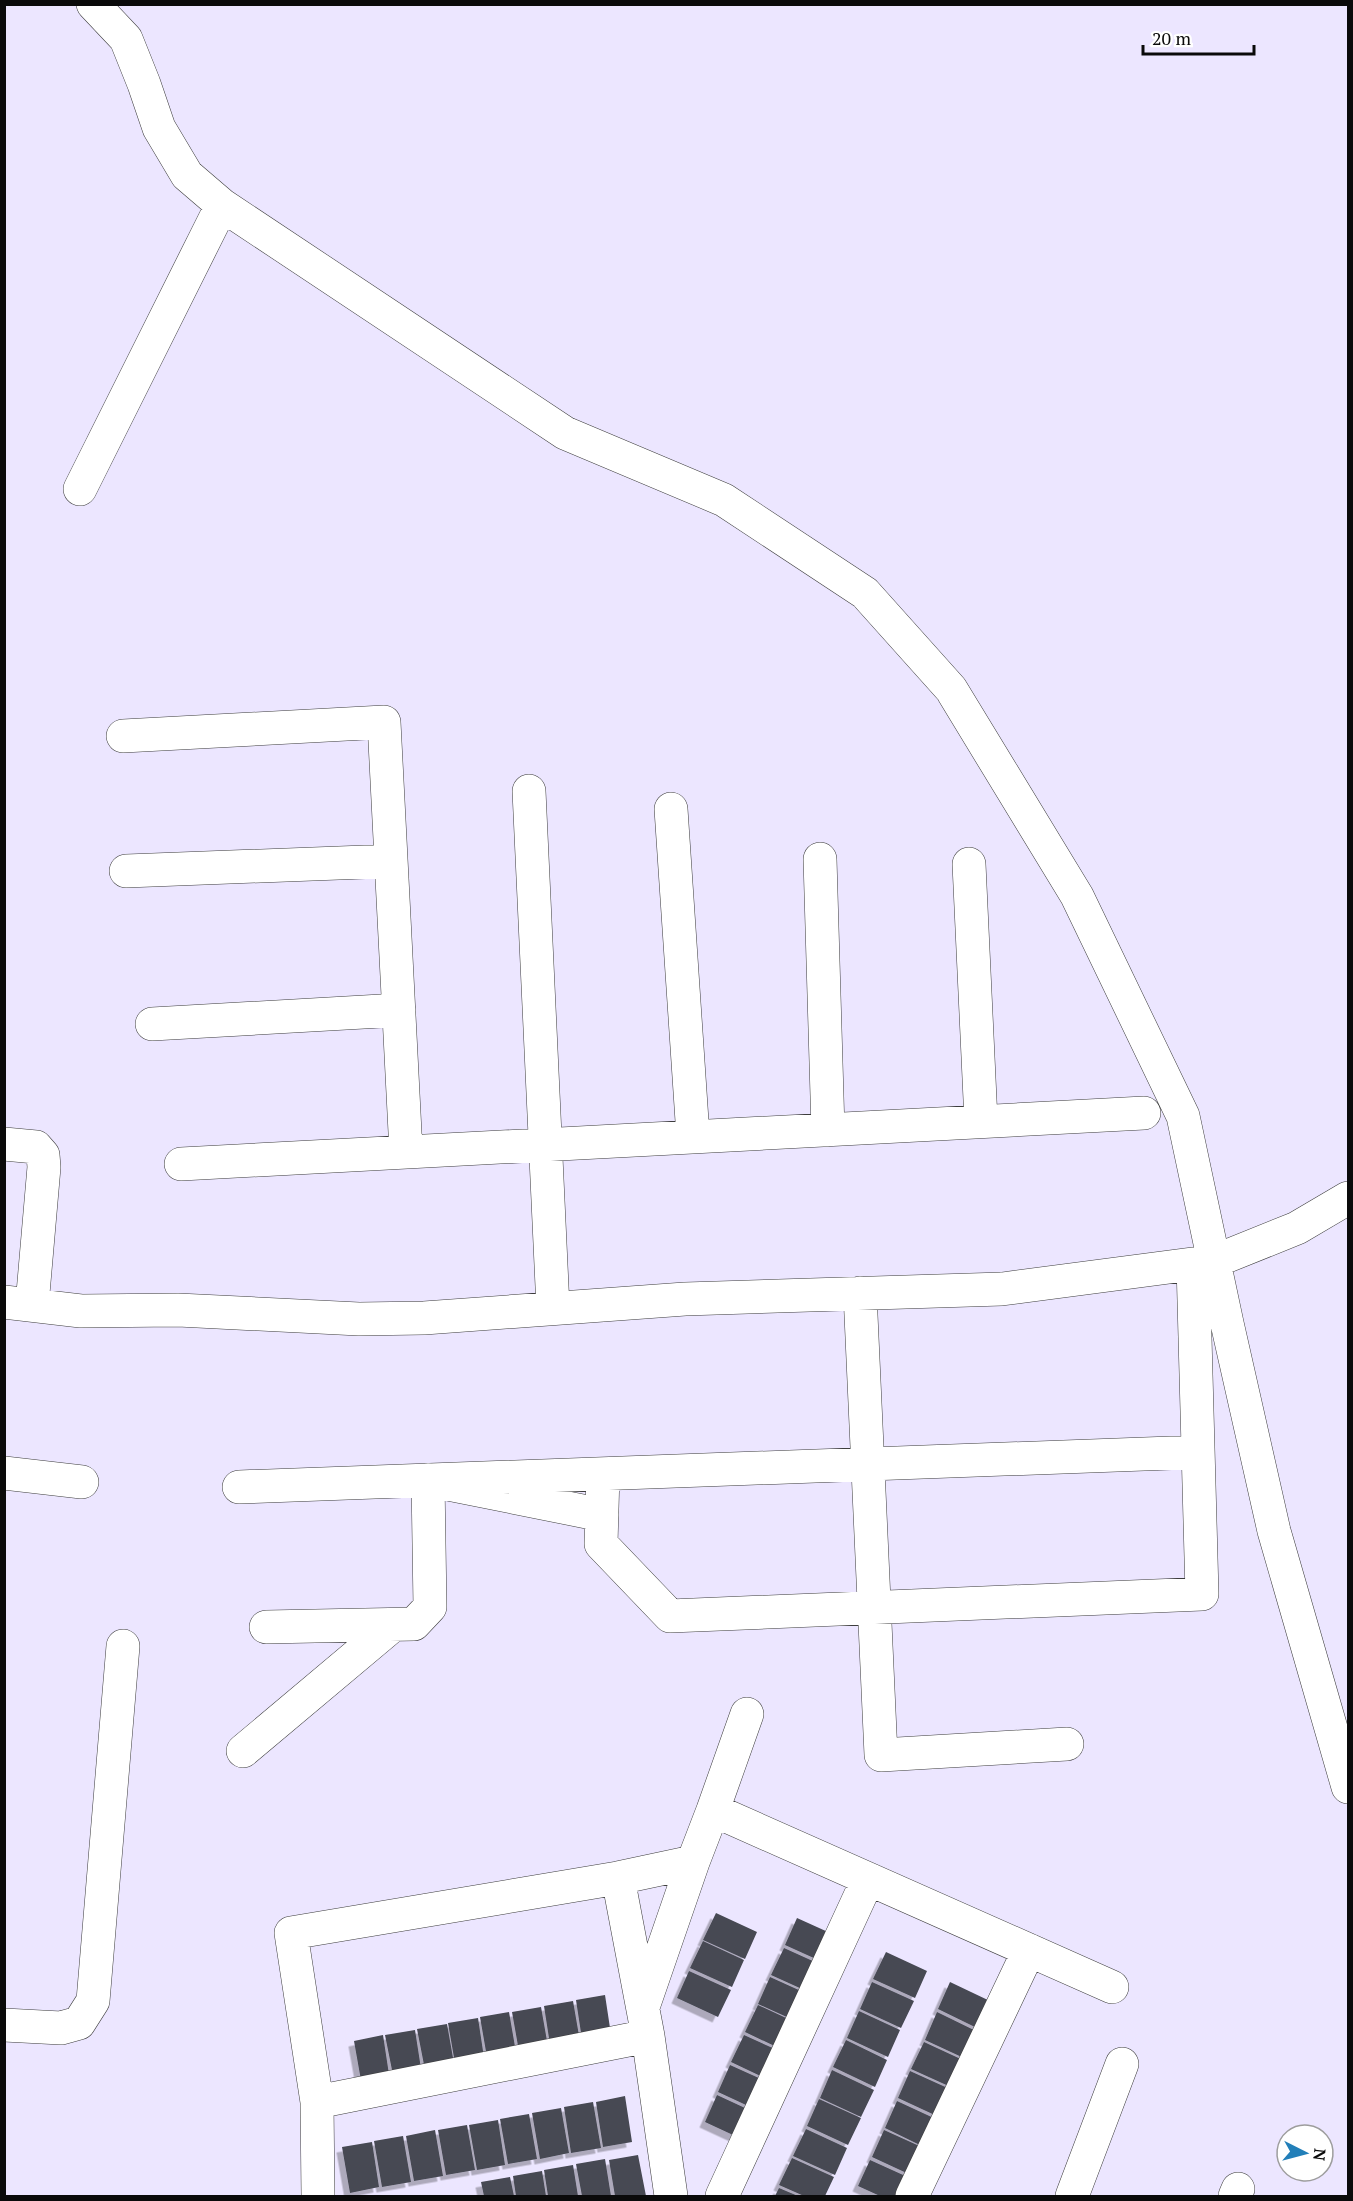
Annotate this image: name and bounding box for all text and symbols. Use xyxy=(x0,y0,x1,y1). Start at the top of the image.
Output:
scale bar xyxy=(1143,18,1254,56)
text: 20 m xyxy=(1152,26,1192,50)
north arrow xyxy=(1275,2123,1335,2183)
text: N xyxy=(1308,2147,1331,2162)

